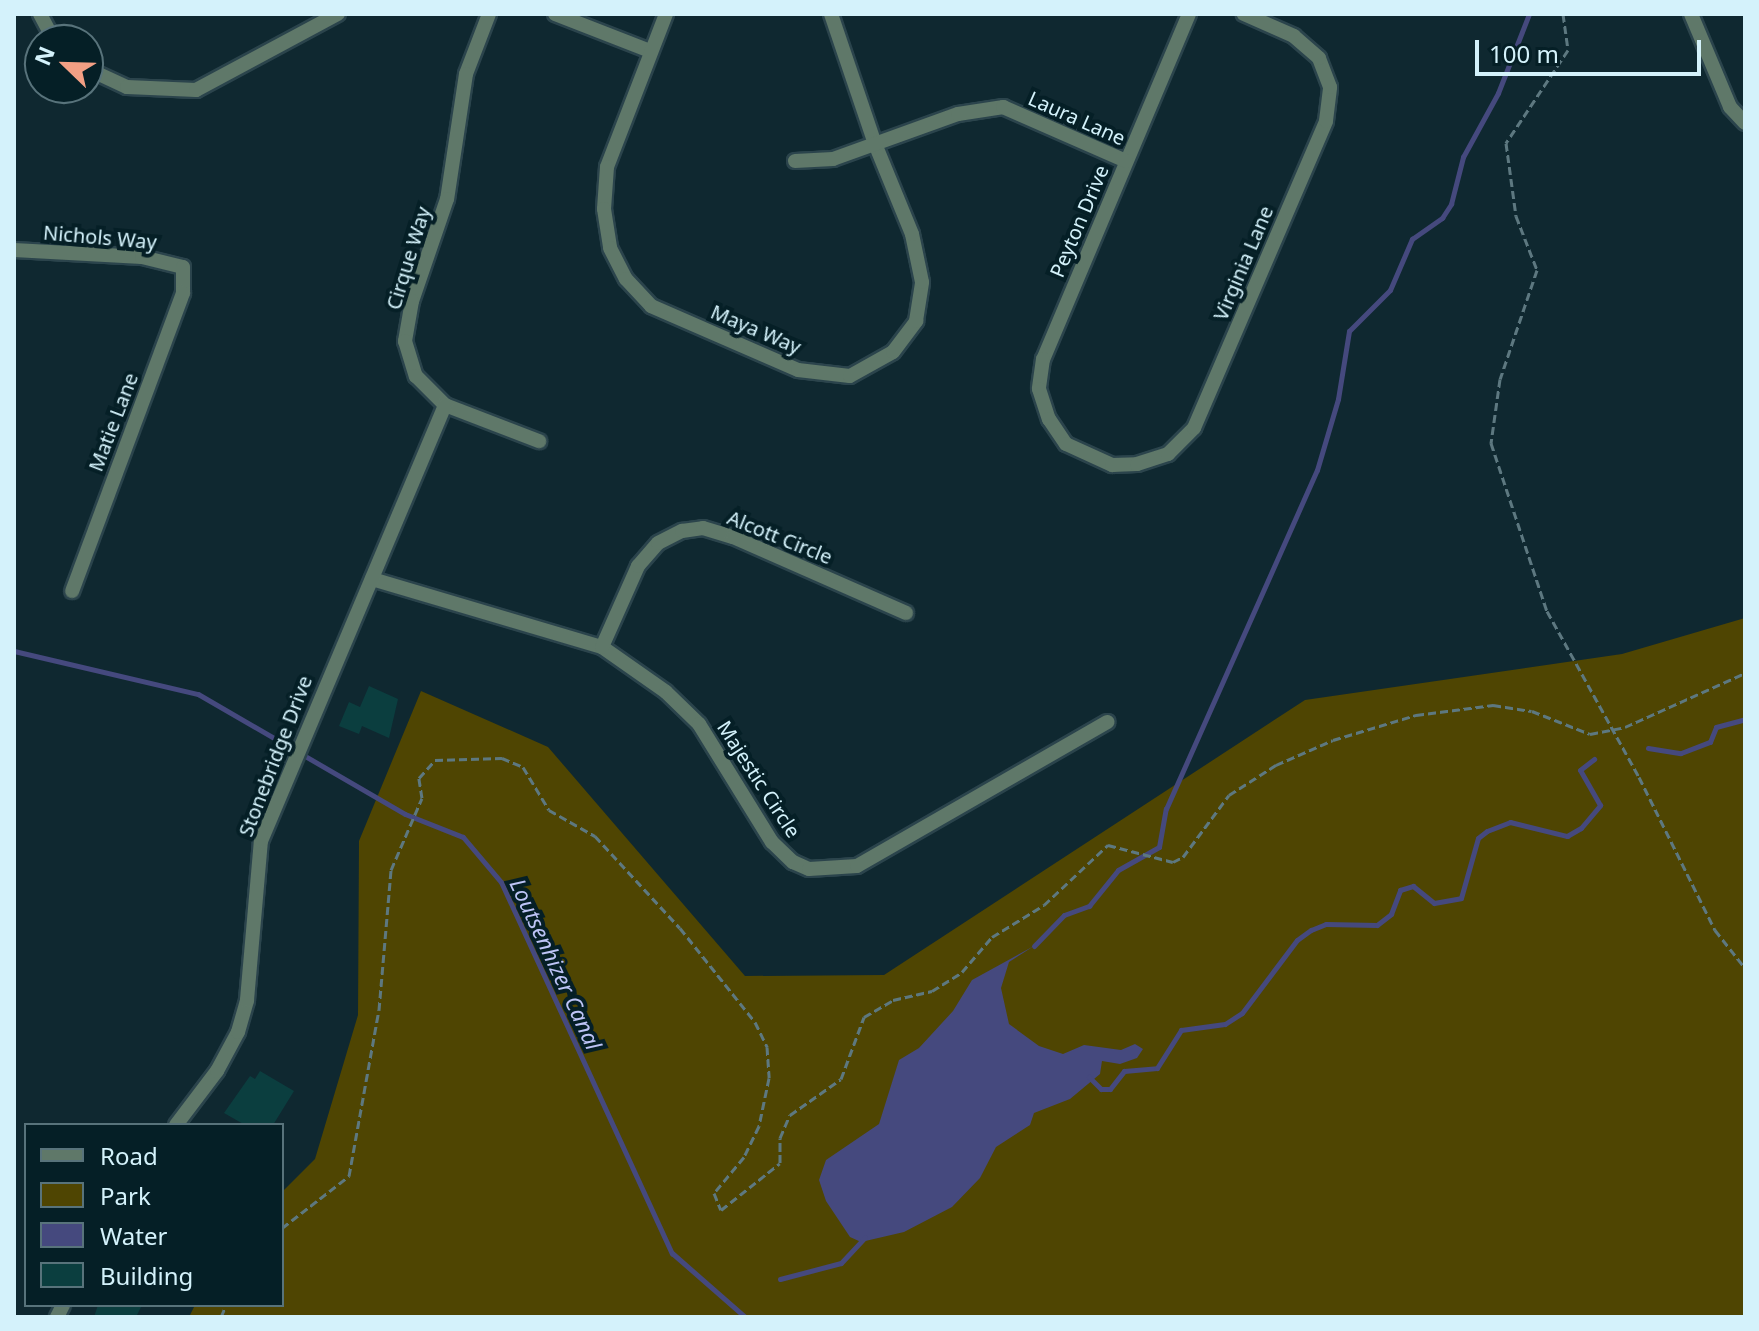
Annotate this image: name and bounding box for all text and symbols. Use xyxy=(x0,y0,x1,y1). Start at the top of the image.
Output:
north arrow xyxy=(24,24,104,104)
scale bar xyxy=(1479,24,1705,74)
text: 100 m xyxy=(1489,37,1559,70)
text: N xyxy=(26,41,61,70)
street label: Laura Lane xyxy=(1025,86,1129,150)
street label: Peyton Drive xyxy=(1045,161,1113,281)
street label: Virginia Lane xyxy=(1208,202,1278,324)
street label: Cirque Way xyxy=(381,204,435,312)
street label: Nichols Way xyxy=(42,220,158,254)
street label: Maya Way xyxy=(707,299,805,359)
street label: Matie Lane xyxy=(83,369,143,475)
street label: Alcott Circle xyxy=(724,505,836,569)
street label: Stonebridge Drive xyxy=(233,672,317,840)
street label: Majestic Circle xyxy=(712,716,806,842)
water label: Loutsenhizer Canal xyxy=(505,874,607,1054)
legend xyxy=(24,1123,284,1307)
text: Road xyxy=(100,1139,158,1172)
text: Park xyxy=(100,1179,151,1212)
text: Water xyxy=(100,1219,167,1252)
text: Building xyxy=(100,1259,193,1292)

